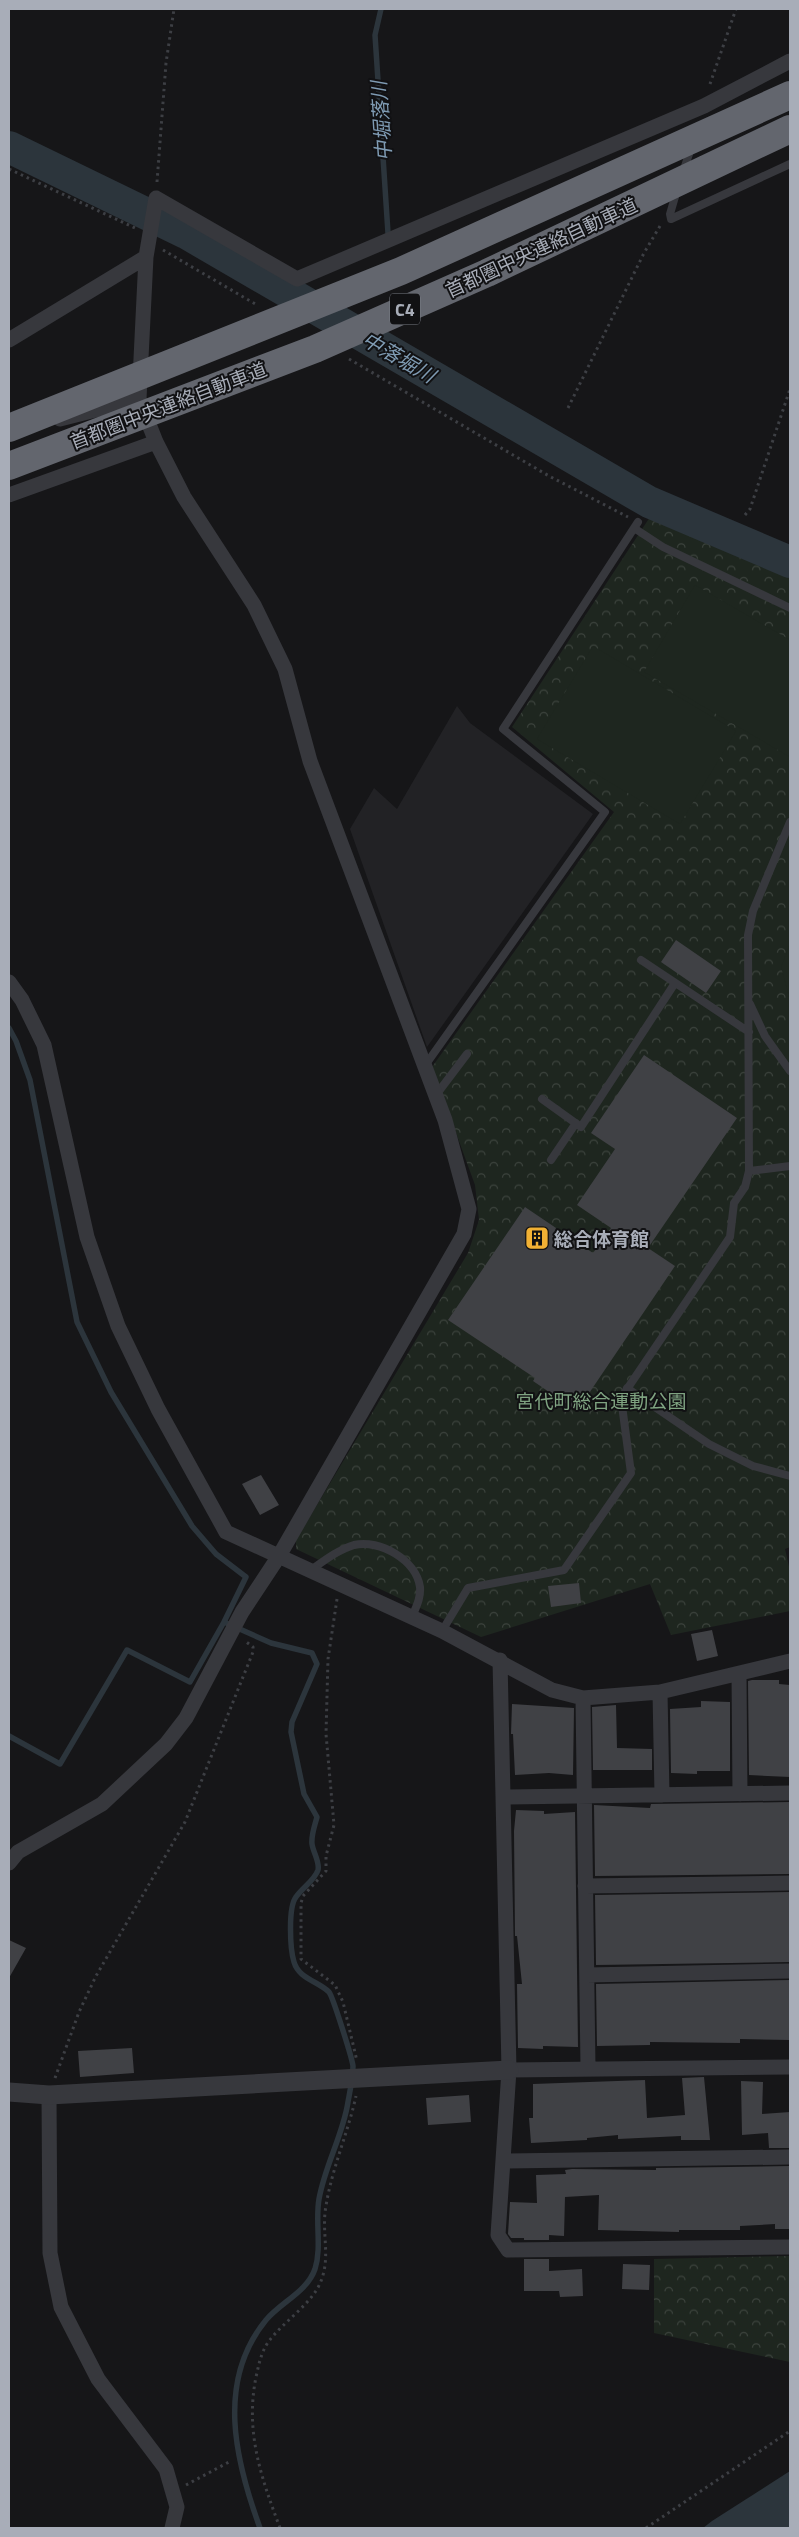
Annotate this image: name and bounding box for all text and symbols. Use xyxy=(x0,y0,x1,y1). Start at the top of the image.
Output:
water label: 中堀落川 xyxy=(363,78,399,162)
street label: 首都圏中央連絡自動車道 xyxy=(440,190,642,304)
road number: C4 xyxy=(390,294,420,324)
water label: 中落堀川 xyxy=(357,324,443,391)
street label: 首都圏中央連絡自動車道 xyxy=(65,354,271,456)
place label: 総合体育館 xyxy=(554,1224,649,1253)
building icon: 総合体育館 xyxy=(524,1225,550,1251)
park label: 宮代町総合運動公園 xyxy=(515,1386,687,1415)

